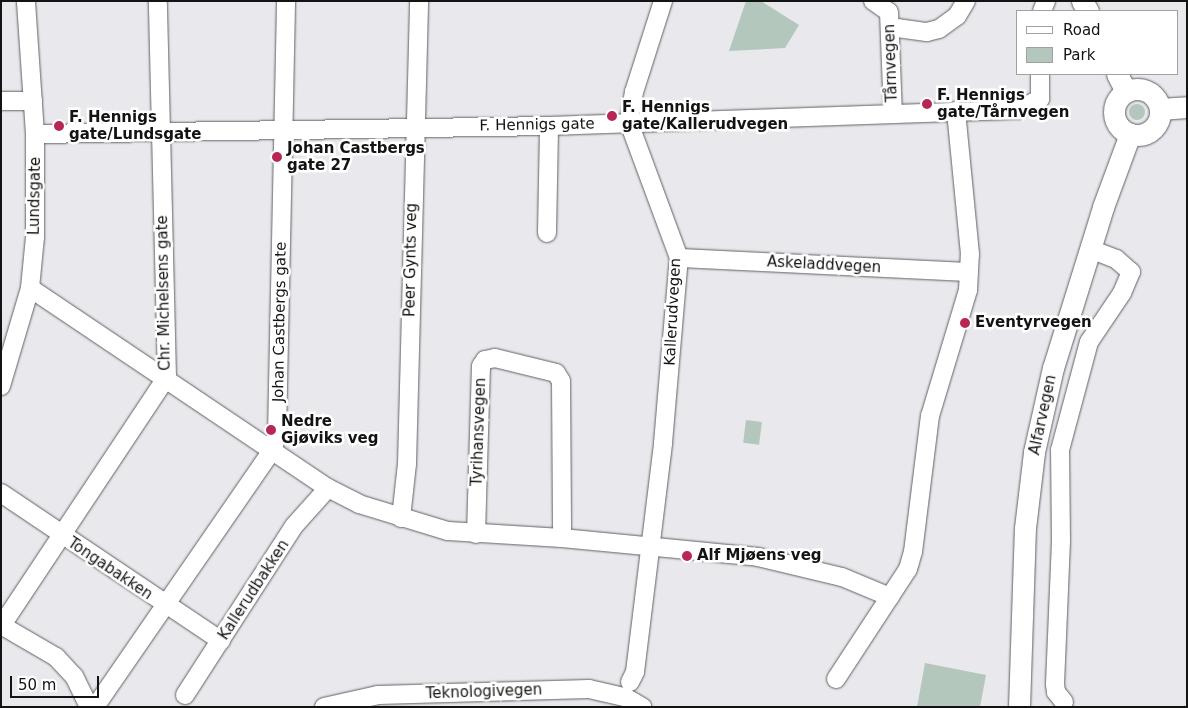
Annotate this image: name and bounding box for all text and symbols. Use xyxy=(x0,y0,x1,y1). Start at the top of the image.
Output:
legend xyxy=(1016,10,1178,75)
text: Road xyxy=(1063,21,1101,39)
street label: Tårnvegen xyxy=(881,24,901,102)
text: Park xyxy=(1063,46,1095,64)
place label: F. Hennigs gate/Tårnvegen xyxy=(937,86,1069,121)
place label: F. Hennigs gate/Kallerudvegen xyxy=(622,98,788,133)
marker: F. Hennigs gate/Tårnvegen xyxy=(921,98,933,110)
place label: F. Hennigs gate/Lundsgate xyxy=(69,108,201,143)
marker: F. Hennigs gate/Kallerudvegen xyxy=(606,110,618,122)
street label: F. Hennigs gate xyxy=(479,115,595,135)
marker: F. Hennigs gate/Lundsgate xyxy=(53,120,65,132)
place label: Johan Castbergs gate 27 xyxy=(287,139,425,174)
marker: Johan Castbergs gate 27 xyxy=(271,151,283,163)
street label: Lundsgate xyxy=(25,157,45,235)
street label: Peer Gynts veg xyxy=(401,203,421,317)
street label: Chr. Michelsens gate xyxy=(154,215,174,371)
street label: Johan Castbergs gate xyxy=(270,242,290,402)
street label: Askeladdvegen xyxy=(766,253,882,277)
street label: Kallerudvegen xyxy=(661,258,685,366)
place label: Eventyrvegen xyxy=(975,314,1092,332)
marker: Eventyrvegen xyxy=(959,317,971,329)
street label: Alfarvegen xyxy=(1026,373,1060,457)
street label: Tyrihansvegen xyxy=(468,378,490,486)
place label: Nedre Gjøviks veg xyxy=(281,412,378,447)
marker: Nedre Gjøviks veg xyxy=(265,424,277,436)
street label: Tongabakken xyxy=(64,534,156,604)
street label: Kallerudbakken xyxy=(215,537,293,643)
place label: Alf Mjøens veg xyxy=(697,547,822,565)
marker: Alf Mjøens veg xyxy=(681,550,693,562)
scale bar xyxy=(12,666,101,698)
text: 50 m xyxy=(18,676,56,694)
street label: Teknologivegen xyxy=(425,681,543,703)

